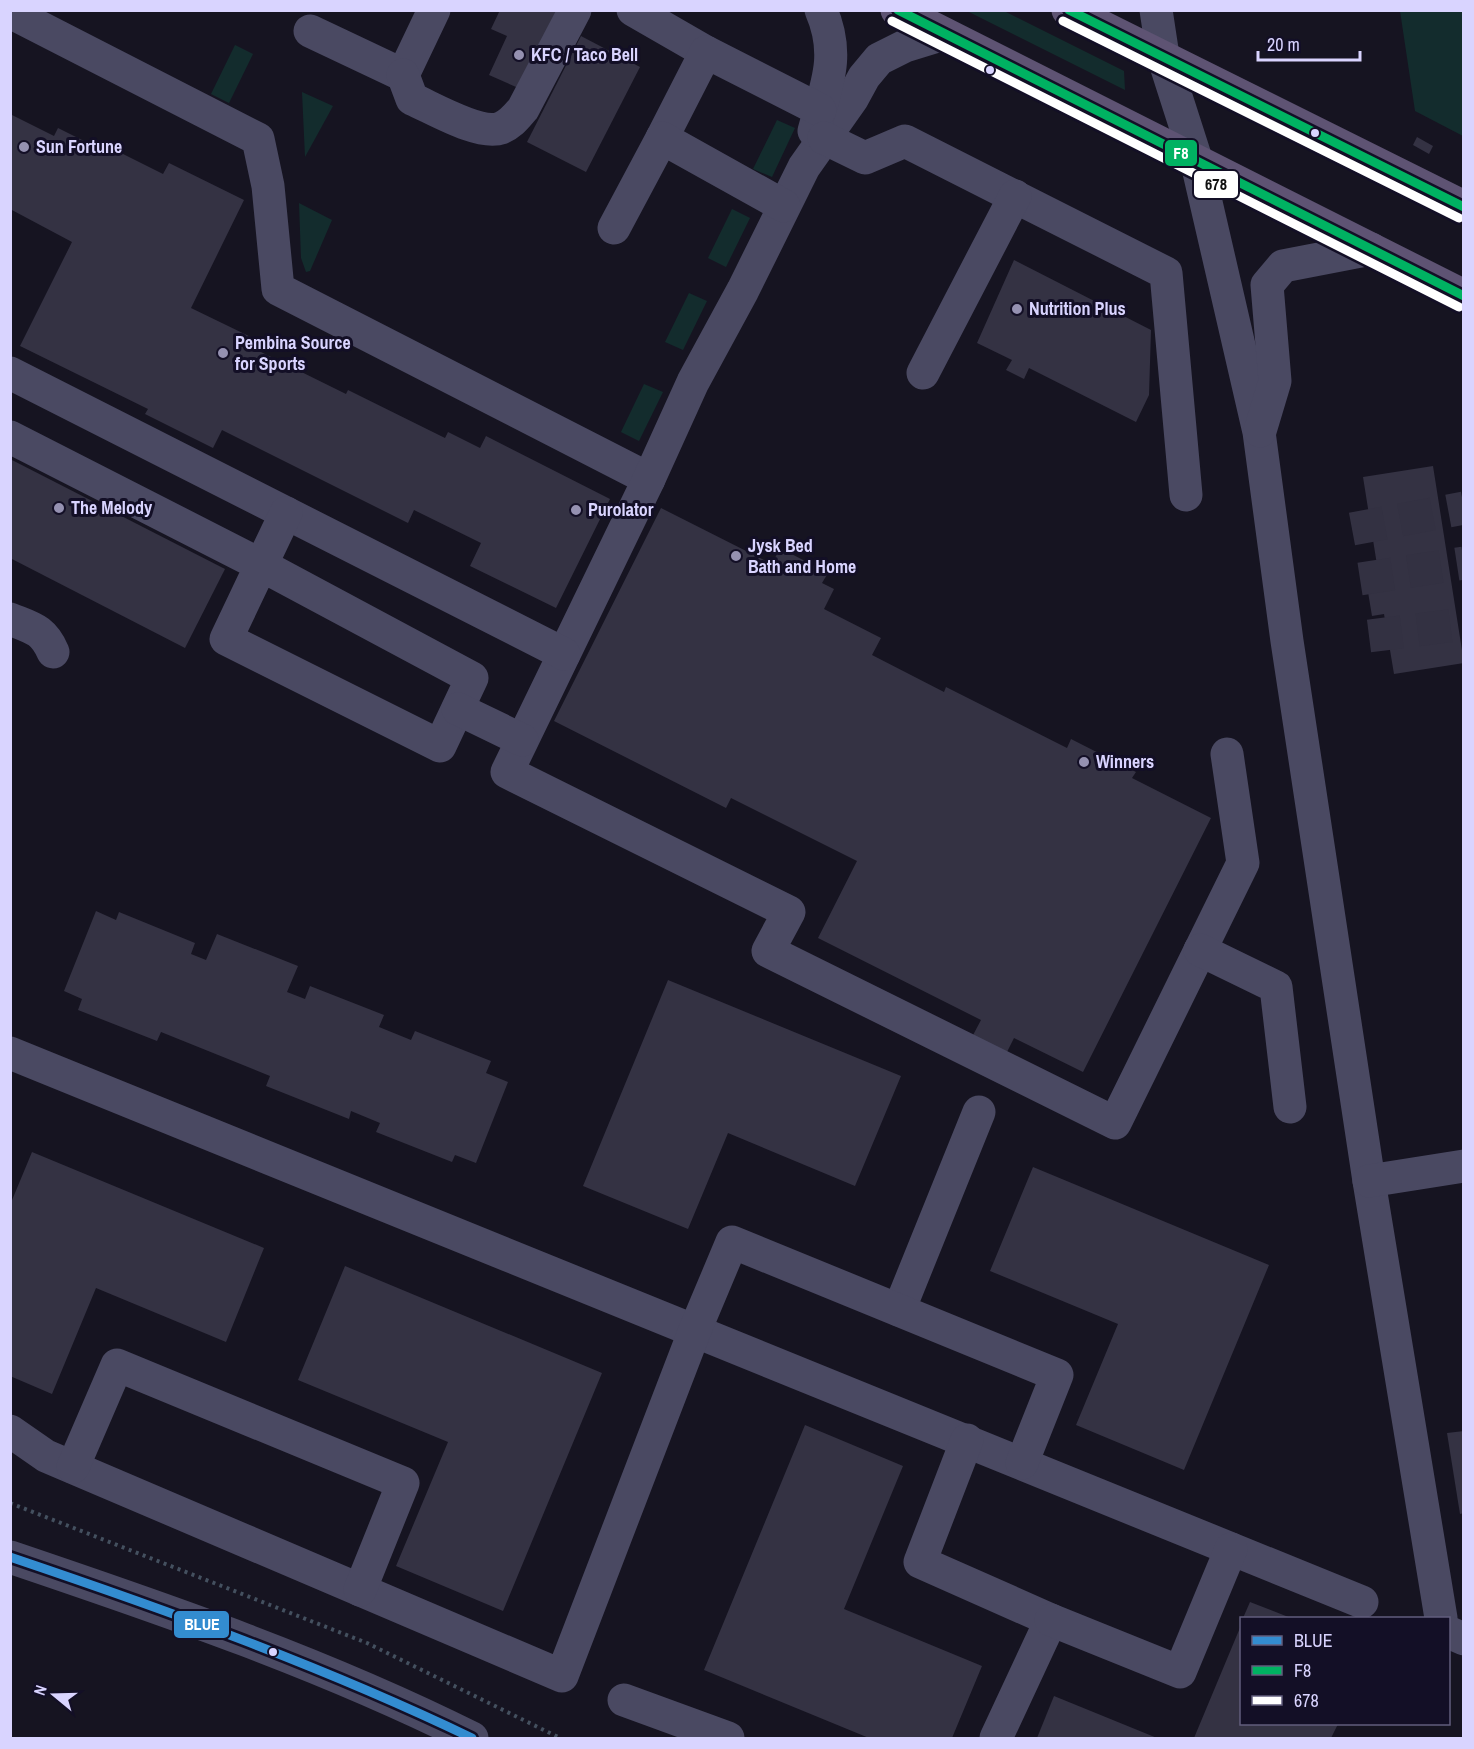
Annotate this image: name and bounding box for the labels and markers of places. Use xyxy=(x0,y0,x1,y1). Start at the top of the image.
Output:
place label: KFC / Taco Bell xyxy=(531,42,638,67)
marker: KFC / Taco Bell xyxy=(512,48,526,62)
unlabelled marker xyxy=(984,64,996,76)
unlabelled marker xyxy=(1309,127,1321,139)
place label: Sun Fortune xyxy=(36,134,122,159)
marker: Sun Fortune xyxy=(17,140,31,154)
place label: Nutrition Plus xyxy=(1029,296,1126,321)
marker: Nutrition Plus xyxy=(1010,302,1024,316)
place label: Pembina Source for Sports xyxy=(235,330,351,376)
marker: Pembina Source for Sports xyxy=(216,346,230,360)
place label: The Melody xyxy=(71,495,153,520)
place label: Purolator xyxy=(588,497,654,522)
marker: The Melody xyxy=(52,501,66,515)
marker: Purolator xyxy=(569,503,583,517)
place label: Jysk Bed Bath and Home xyxy=(748,533,856,579)
marker: Jysk Bed Bath and Home xyxy=(729,549,743,563)
place label: Winners xyxy=(1096,749,1154,774)
marker: Winners xyxy=(1077,755,1091,769)
unlabelled marker xyxy=(267,1646,279,1658)

